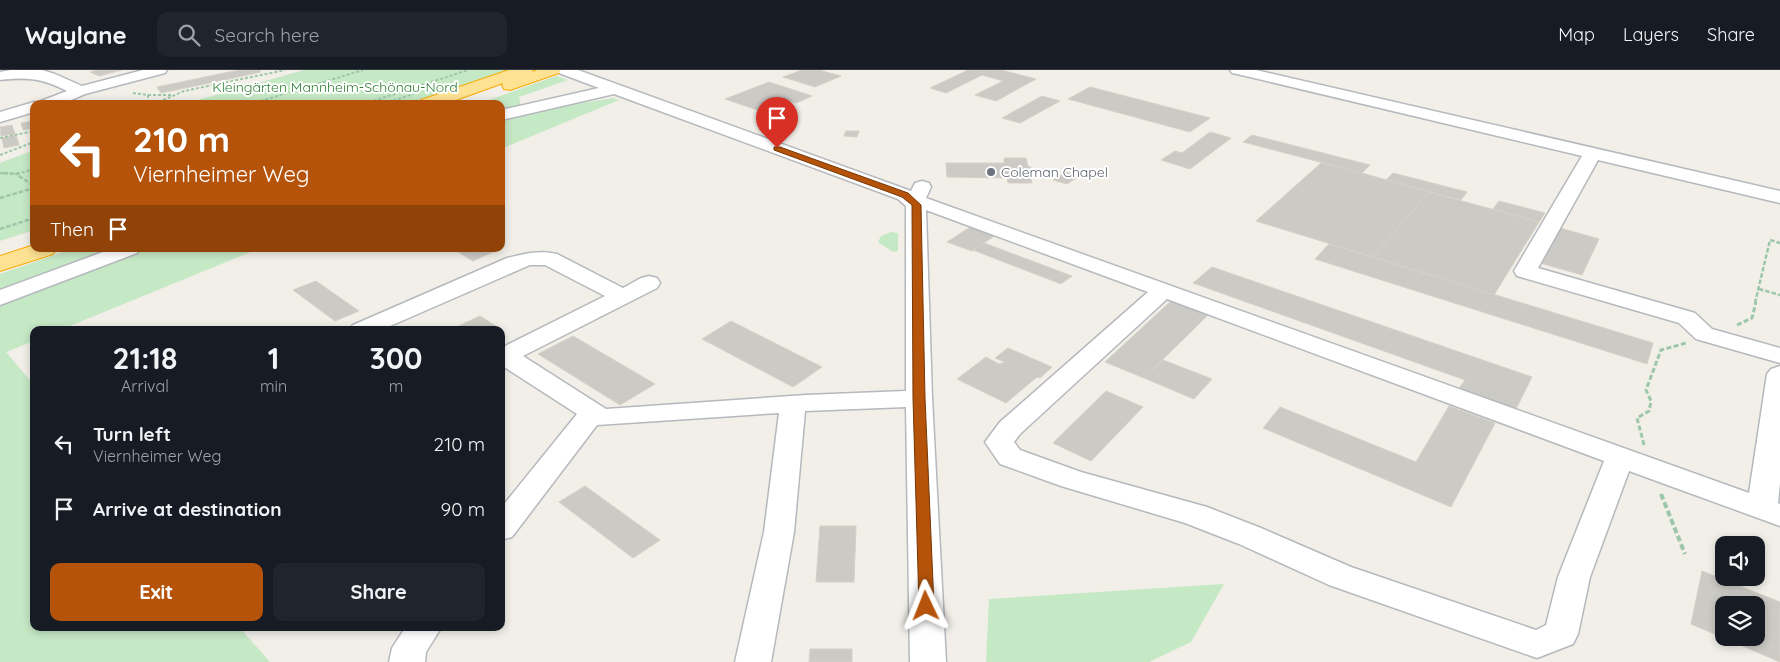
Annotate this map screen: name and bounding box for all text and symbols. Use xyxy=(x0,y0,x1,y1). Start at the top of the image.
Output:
search box xyxy=(157,12,507,57)
text: Waylane xyxy=(25,20,127,50)
icon: search xyxy=(175,21,203,49)
text: Search here xyxy=(215,23,319,47)
text: Map xyxy=(1558,23,1595,46)
text: Layers xyxy=(1623,23,1679,46)
text: Share xyxy=(1707,23,1755,46)
park label: Kleingärten Mannheim-Schönau-Nord xyxy=(212,78,458,96)
pin xyxy=(756,97,798,148)
icon: arrive xyxy=(763,104,791,132)
text: 210 m xyxy=(133,117,230,161)
icon: left xyxy=(50,120,115,185)
text: Viernheimer Weg xyxy=(133,160,310,188)
place label: Coleman Chapel xyxy=(1001,163,1108,181)
marker: Coleman Chapel xyxy=(985,166,997,178)
icon: arrive xyxy=(104,215,132,243)
text: Then xyxy=(50,217,94,241)
text: 21:18 xyxy=(112,339,177,377)
text: 1 xyxy=(268,339,279,377)
text: 300 xyxy=(370,339,423,377)
text: Arrival xyxy=(121,376,169,396)
text: min xyxy=(260,376,287,396)
text: m xyxy=(389,376,403,396)
text: Turn left xyxy=(93,422,171,446)
icon: left xyxy=(50,430,78,458)
text: 210 m xyxy=(434,432,485,456)
text: Viernheimer Weg xyxy=(93,446,221,466)
icon: arrive xyxy=(50,495,78,523)
text: Arrive at destination xyxy=(93,497,282,521)
text: 90 m xyxy=(441,497,485,521)
map controls xyxy=(1715,536,1765,646)
button: sound xyxy=(1715,536,1765,586)
button: Exit xyxy=(50,563,263,621)
button: Share xyxy=(273,563,485,621)
position arrow xyxy=(899,579,951,631)
button: layers xyxy=(1715,596,1765,646)

